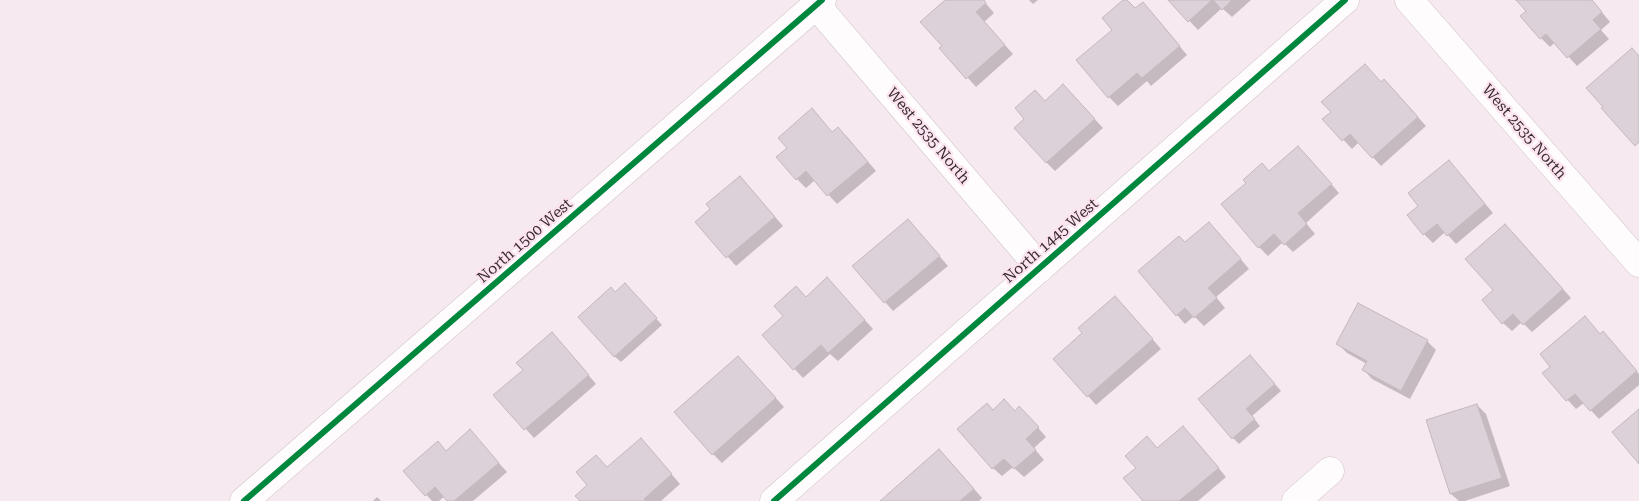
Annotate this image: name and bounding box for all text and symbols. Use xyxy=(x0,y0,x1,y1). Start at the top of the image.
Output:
street label: West 2535 North xyxy=(1478,81,1570,183)
street label: West 2535 North xyxy=(883,84,973,188)
street label: North 1500 West xyxy=(474,195,576,287)
street label: North 1445 West xyxy=(1000,195,1102,287)

